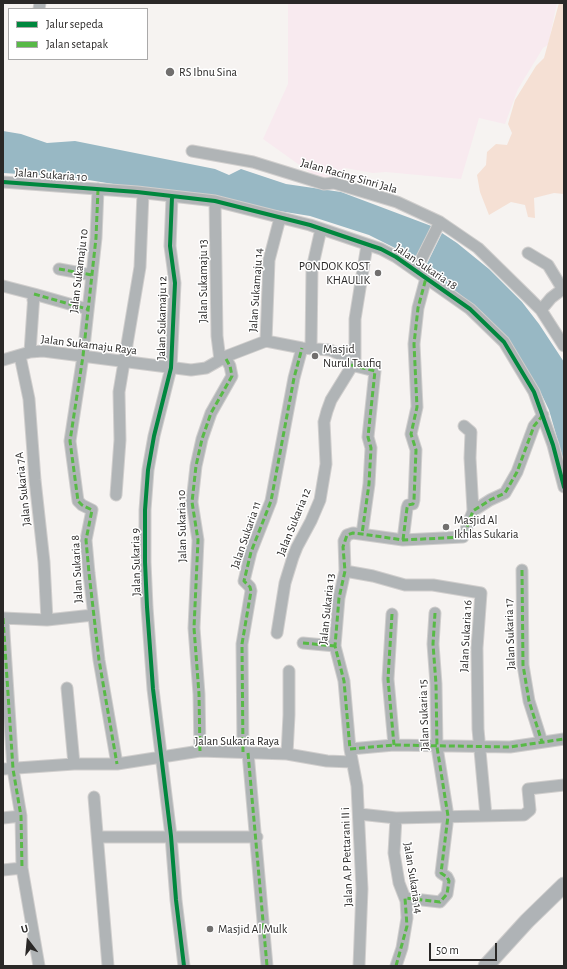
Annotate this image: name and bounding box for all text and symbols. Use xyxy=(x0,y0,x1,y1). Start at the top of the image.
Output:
legend xyxy=(8,8,148,60)
text: Jalur sepeda xyxy=(46,18,103,30)
text: Jalan setapak xyxy=(46,38,108,50)
place label: RS Ibnu Sina xyxy=(179,65,237,79)
marker: RS Ibnu Sina xyxy=(164,66,176,78)
street label: Jalan Racing Sinri Jala xyxy=(299,155,399,197)
street label: Jalan Sukaria 10 xyxy=(14,165,88,185)
street label: Jalan Sukamaju 10 xyxy=(67,228,91,314)
street label: Jalan Sukamaju 13 xyxy=(196,239,210,323)
street label: Jalan Sukaria 18 xyxy=(392,241,460,293)
street label: Jalan Sukamaju 14 xyxy=(246,247,266,333)
place label: PONDOK KOST KHAULIK xyxy=(299,259,370,287)
marker: PONDOK KOST KHAULIK xyxy=(373,268,383,278)
street label: Jalan Sukamaju 12 xyxy=(154,276,170,360)
street label: Jalan Sukamaju Raya xyxy=(40,332,138,358)
place label: Masjid Nurul Taufiq xyxy=(323,342,381,370)
marker: Masjid Nurul Taufiq xyxy=(310,351,320,361)
street label: Jalan Sukaria 7A xyxy=(12,451,34,527)
street label: Jalan Sukaria 12 xyxy=(274,486,314,558)
street label: Jalan Sukaria 10 xyxy=(174,489,190,563)
street label: Jalan Sukaria 11 xyxy=(228,499,264,571)
place label: Masjid Al Ikhlas Sukaria xyxy=(454,513,519,541)
marker: Masjid Al Ikhlas Sukaria xyxy=(441,522,451,532)
street label: Jalan Sukaria 9 xyxy=(128,528,144,596)
street label: Jalan Sukaria 8 xyxy=(68,535,86,603)
street label: Jalan Sukaria 13 xyxy=(316,573,338,645)
street label: Jalan Sukaria 17 xyxy=(502,598,518,670)
street label: Jalan Sukaria 16 xyxy=(457,600,475,672)
street label: Jalan Sukaria 15 xyxy=(416,679,432,751)
street label: Jalan Sukaria Raya xyxy=(195,734,279,748)
street label: Jalan A.P Pettarani II i xyxy=(338,807,356,907)
street label: Jalan Sukaria 14 xyxy=(400,841,426,915)
north arrow xyxy=(8,921,48,961)
place label: Masjid Al Mulk xyxy=(218,922,287,936)
text: U xyxy=(20,923,29,935)
marker: Masjid Al Mulk xyxy=(205,924,215,934)
scale bar xyxy=(431,935,499,961)
text: 50 m xyxy=(436,944,459,956)

